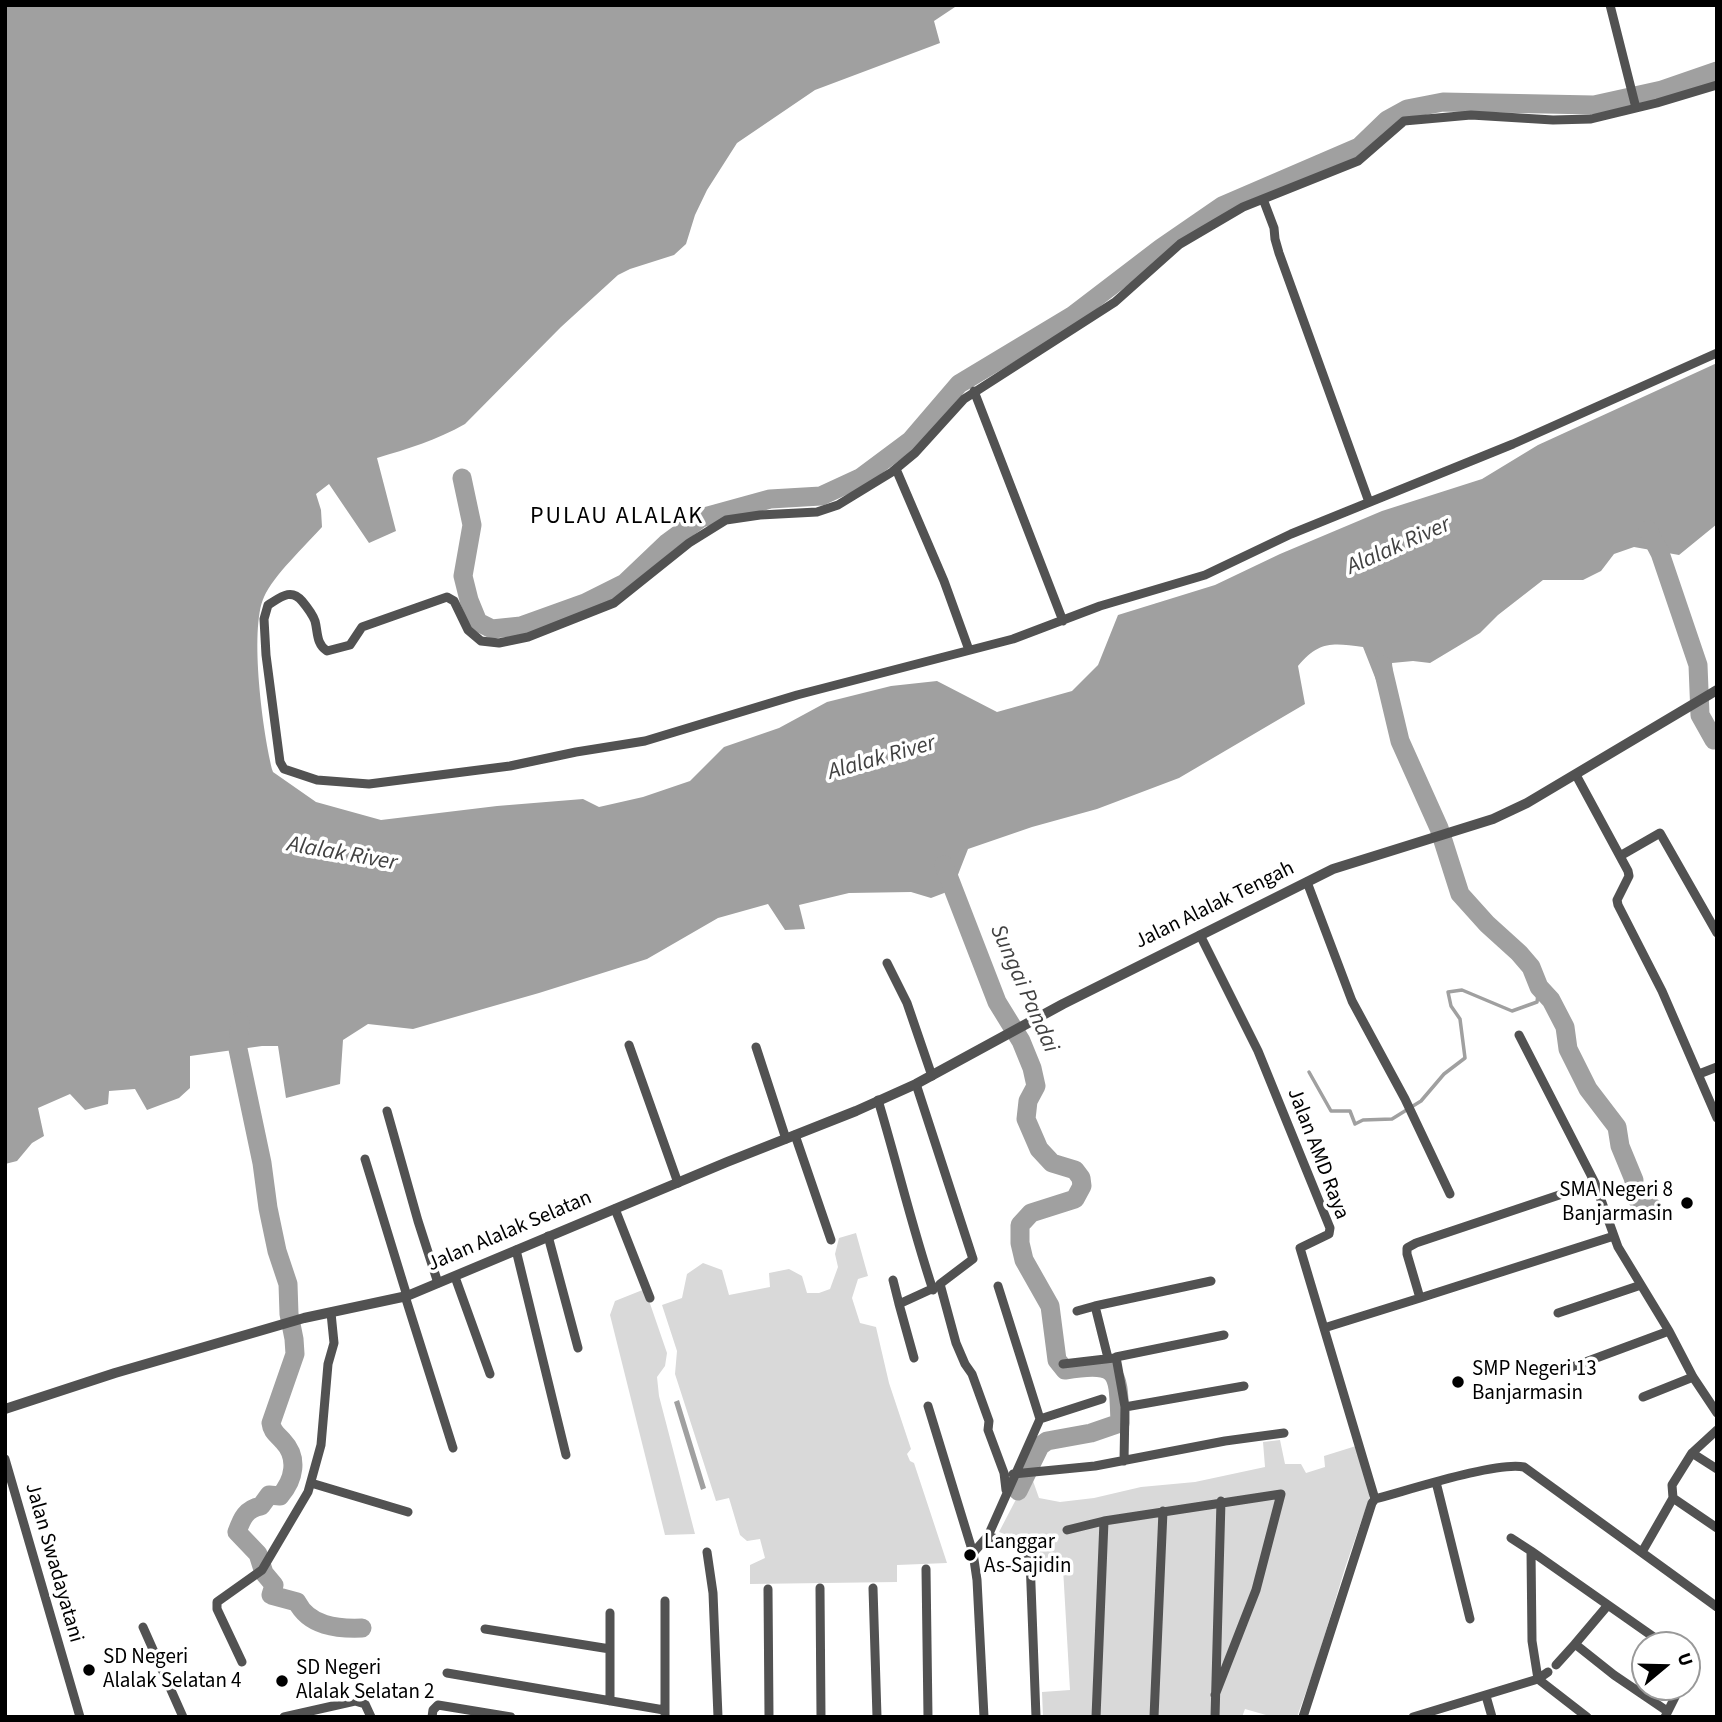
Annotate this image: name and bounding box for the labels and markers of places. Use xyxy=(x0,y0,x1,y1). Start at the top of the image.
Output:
place label: SMA Negeri 8 Banjarmasin xyxy=(1559,1178,1673,1228)
marker: SMA Negeri 8 Banjarmasin xyxy=(1679,1195,1695,1211)
place label: SMP Negeri 13 Banjarmasin xyxy=(1472,1357,1597,1407)
marker: SMP Negeri 13 Banjarmasin xyxy=(1450,1374,1466,1390)
place label: Langgar As-Sajidin xyxy=(984,1530,1072,1580)
marker: Langgar As-Sajidin xyxy=(962,1547,978,1563)
place label: SD Negeri Alalak Selatan 4 xyxy=(103,1645,242,1695)
place label: SD Negeri Alalak Selatan 2 xyxy=(296,1656,435,1706)
marker: SD Negeri Alalak Selatan 4 xyxy=(81,1662,97,1678)
marker: SD Negeri Alalak Selatan 2 xyxy=(274,1673,290,1689)

